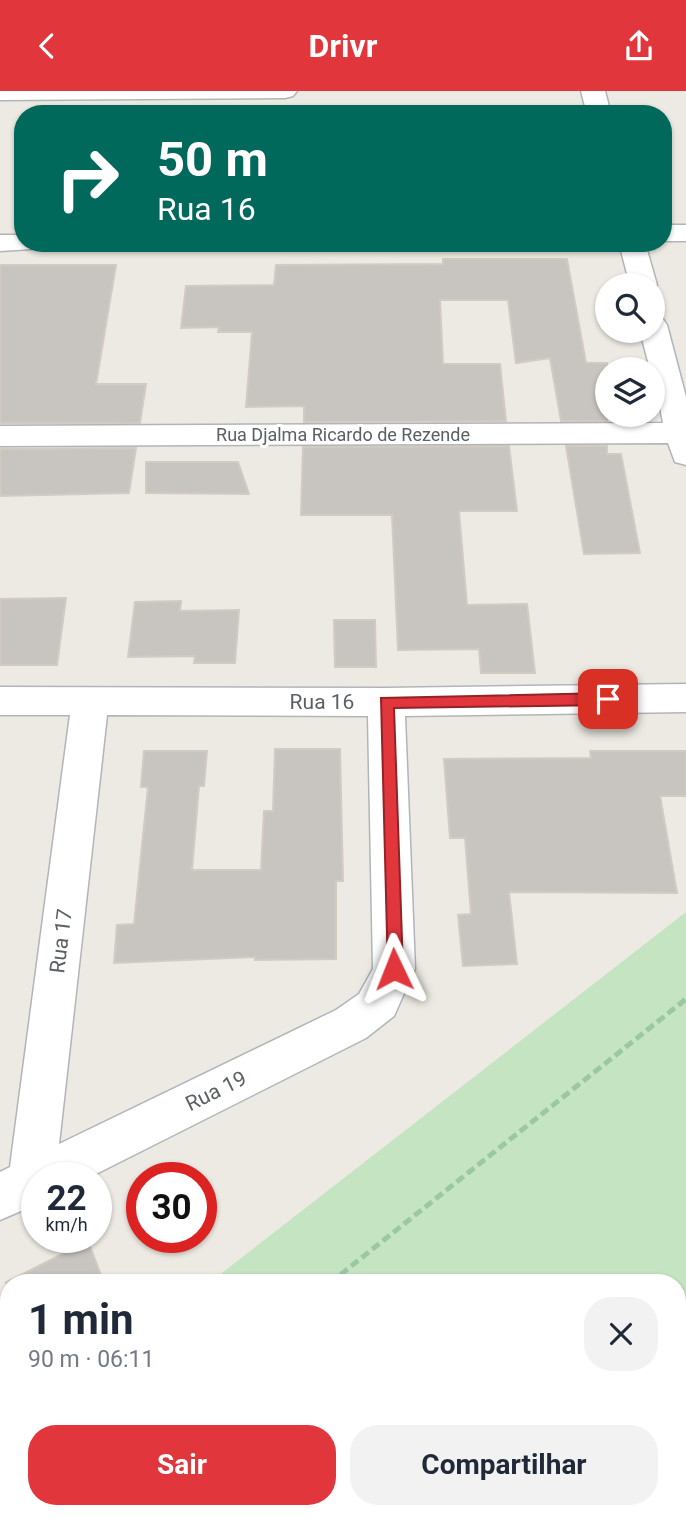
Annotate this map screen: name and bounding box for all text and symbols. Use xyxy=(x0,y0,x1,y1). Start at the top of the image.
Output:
icon: back xyxy=(28,27,66,65)
text: Drivr xyxy=(309,27,377,65)
icon: share xyxy=(620,27,658,65)
text: 50 m xyxy=(157,131,268,188)
icon: right xyxy=(42,133,133,224)
text: Rua 16 xyxy=(157,190,256,228)
map controls xyxy=(595,273,665,427)
button: search xyxy=(595,273,665,343)
button: layers xyxy=(595,357,665,427)
street label: Rua Djalma Ricardo de Rezende xyxy=(216,424,470,445)
pin xyxy=(578,669,638,729)
icon: arrive xyxy=(589,680,627,718)
street label: Rua 16 xyxy=(290,690,354,714)
street label: Rua 17 xyxy=(45,907,77,975)
position arrow xyxy=(357,932,431,1006)
street label: Rua 19 xyxy=(182,1066,250,1116)
speed limit sign: 30 xyxy=(126,1162,217,1253)
text: 22 xyxy=(46,1178,87,1219)
text: km/h xyxy=(45,1214,88,1235)
text: 1 min xyxy=(28,1295,134,1344)
button: close xyxy=(584,1297,658,1371)
text: 90 m · 06:11 xyxy=(28,1346,154,1373)
button: Sair xyxy=(28,1425,336,1505)
button: Compartilhar xyxy=(350,1425,658,1505)

